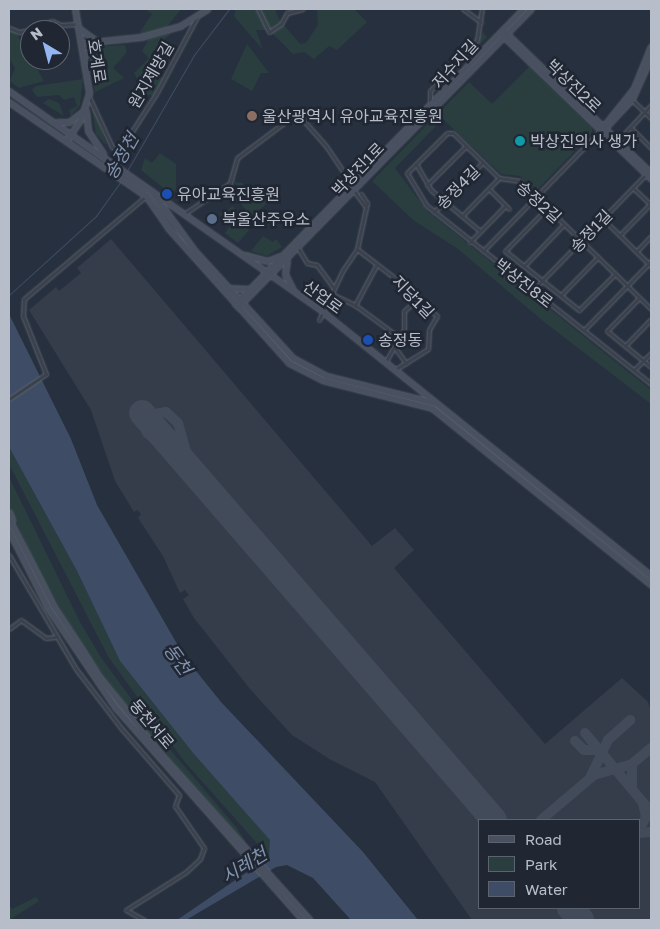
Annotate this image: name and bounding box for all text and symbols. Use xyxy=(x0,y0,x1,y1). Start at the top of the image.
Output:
north arrow xyxy=(20,20,70,70)
text: N xyxy=(27,23,46,43)
street label: 저수지길 xyxy=(428,36,482,92)
street label: 호계로 xyxy=(84,38,110,84)
street label: 원지제방길 xyxy=(124,38,178,112)
street label: 박상진2로 xyxy=(543,55,605,117)
place label: 울산광역시 유아교육진흥원 xyxy=(262,106,443,126)
marker: 울산광역시 유아교육진흥원 xyxy=(246,110,258,122)
water label: 송정천 xyxy=(99,129,143,183)
place label: 박상진의사 생가 xyxy=(530,131,637,151)
marker: 박상진의사 생가 xyxy=(514,135,526,147)
street label: 박상진1로 xyxy=(328,138,388,200)
street label: 송정4길 xyxy=(432,161,484,213)
street label: 송정2길 xyxy=(513,177,565,227)
place label: 유아교육진흥원 xyxy=(177,184,280,204)
marker: 유아교육진흥원 xyxy=(161,188,173,200)
street label: 송정1길 xyxy=(566,206,616,256)
place label: 북울산주유소 xyxy=(222,209,310,229)
marker: 북울산주유소 xyxy=(206,213,218,225)
street label: 박상진8로 xyxy=(491,254,557,312)
street label: 지당1길 xyxy=(388,272,438,322)
street label: 산업로 xyxy=(299,276,347,318)
place label: 송정동 xyxy=(378,330,422,350)
marker: 송정동 xyxy=(362,334,374,346)
water label: 동천 xyxy=(160,639,196,679)
street label: 동천서로 xyxy=(126,695,178,753)
legend xyxy=(478,819,640,909)
text: Road xyxy=(525,830,562,848)
water label: 시례천 xyxy=(217,843,271,887)
text: Park xyxy=(525,855,557,873)
text: Water xyxy=(525,880,568,898)

